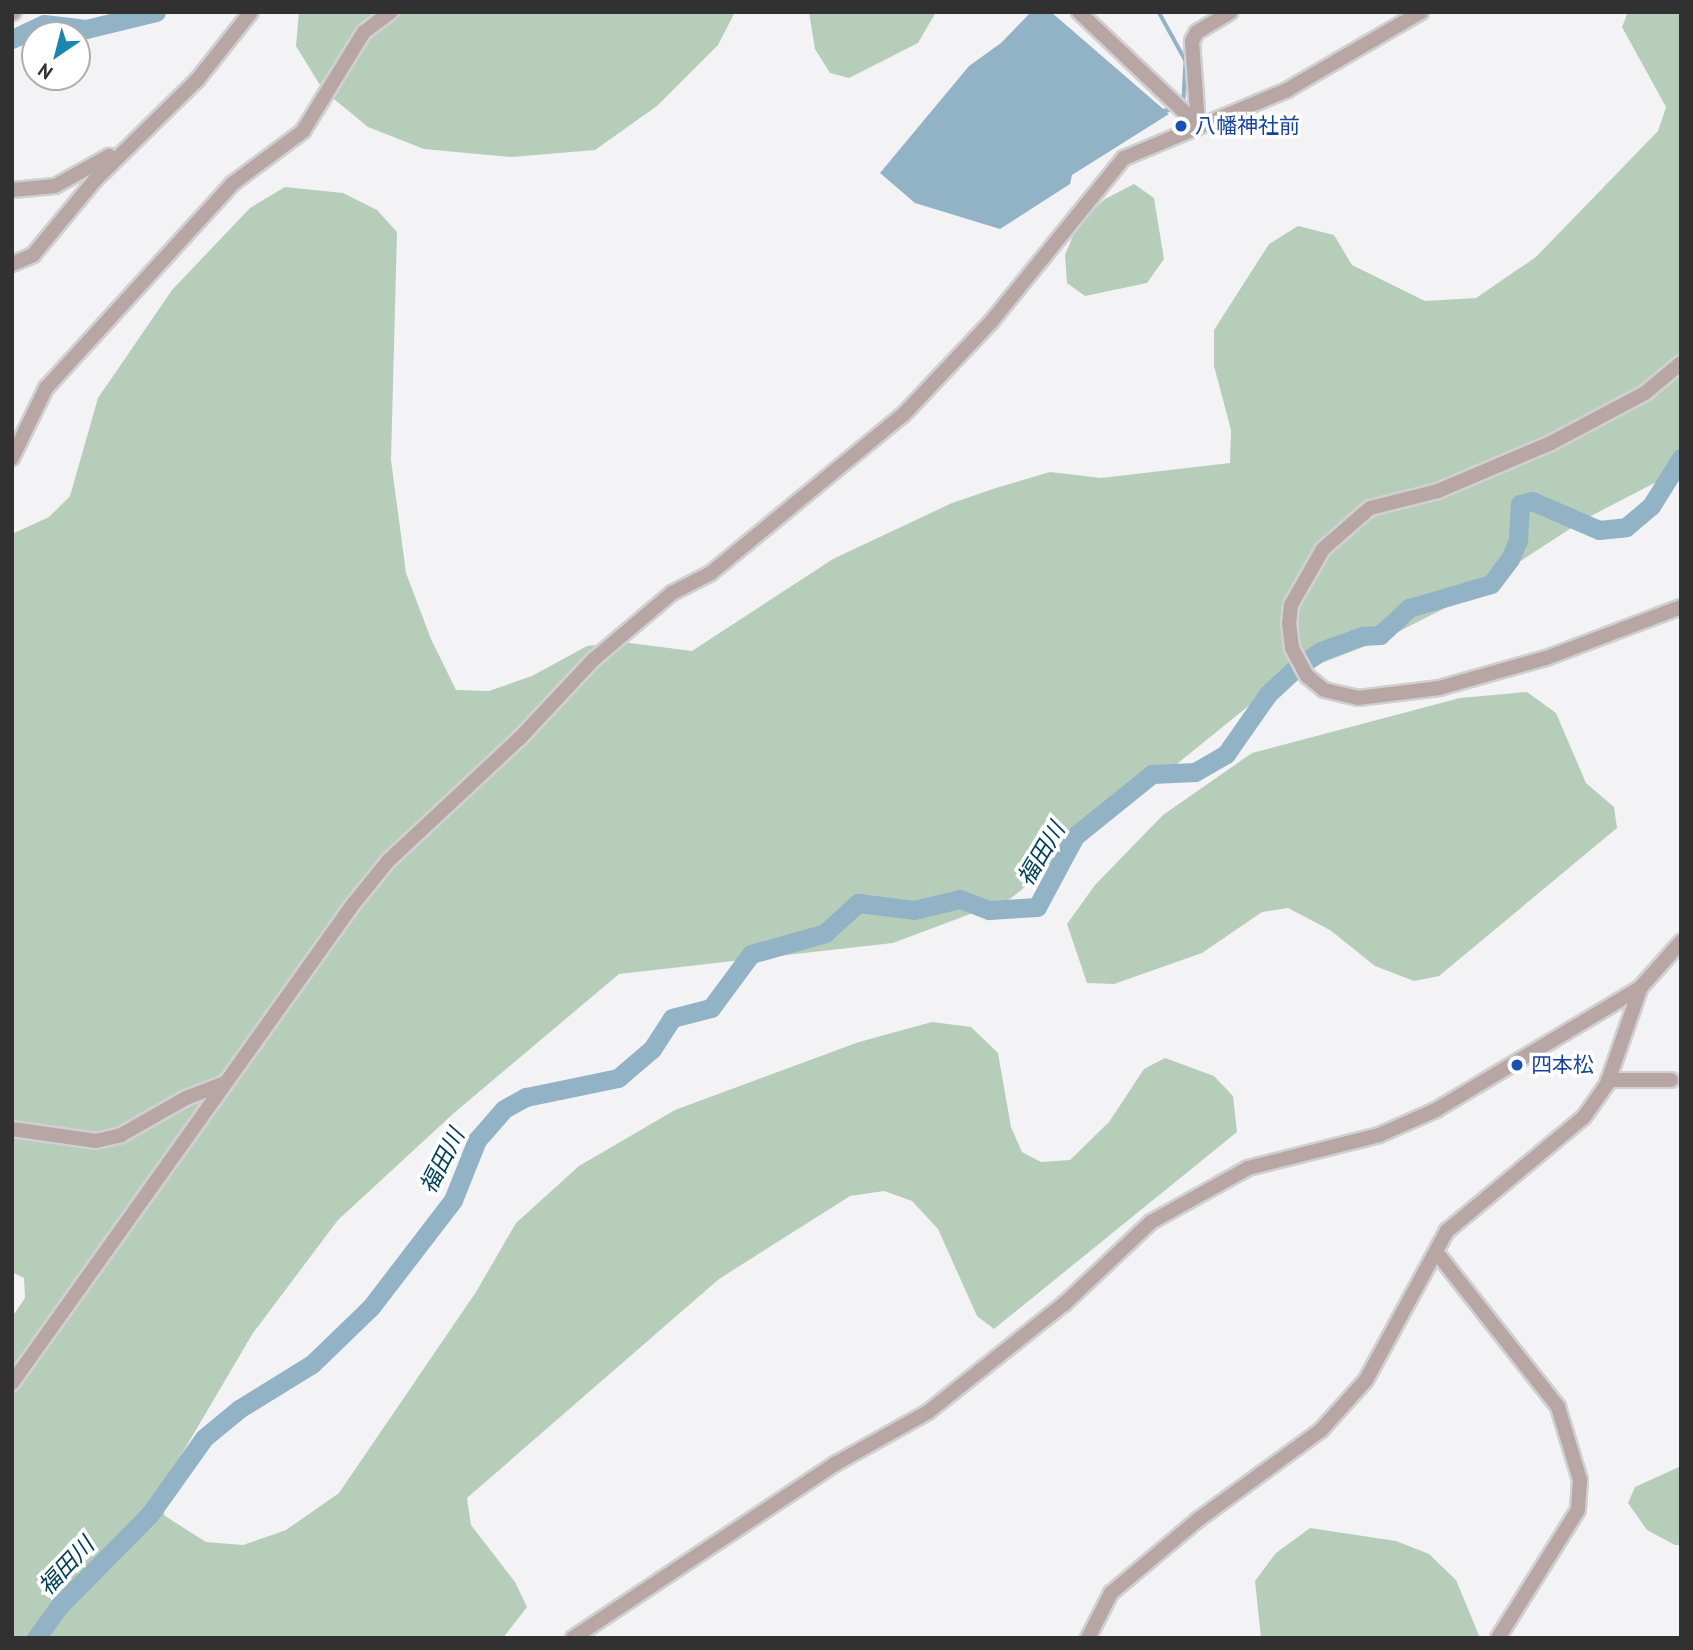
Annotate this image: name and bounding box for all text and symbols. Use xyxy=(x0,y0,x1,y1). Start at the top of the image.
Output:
north arrow xyxy=(21,21,91,91)
text: N xyxy=(33,58,57,85)
place label: 八幡神社前 xyxy=(1195,113,1300,139)
marker: 八幡神社前 xyxy=(1173,118,1189,134)
water label: 福田川 xyxy=(1011,817,1071,891)
place label: 四本松 xyxy=(1531,1052,1594,1078)
marker: 四本松 xyxy=(1509,1057,1525,1073)
water label: 福田川 xyxy=(414,1124,470,1198)
water label: 福田川 xyxy=(32,1531,100,1601)

